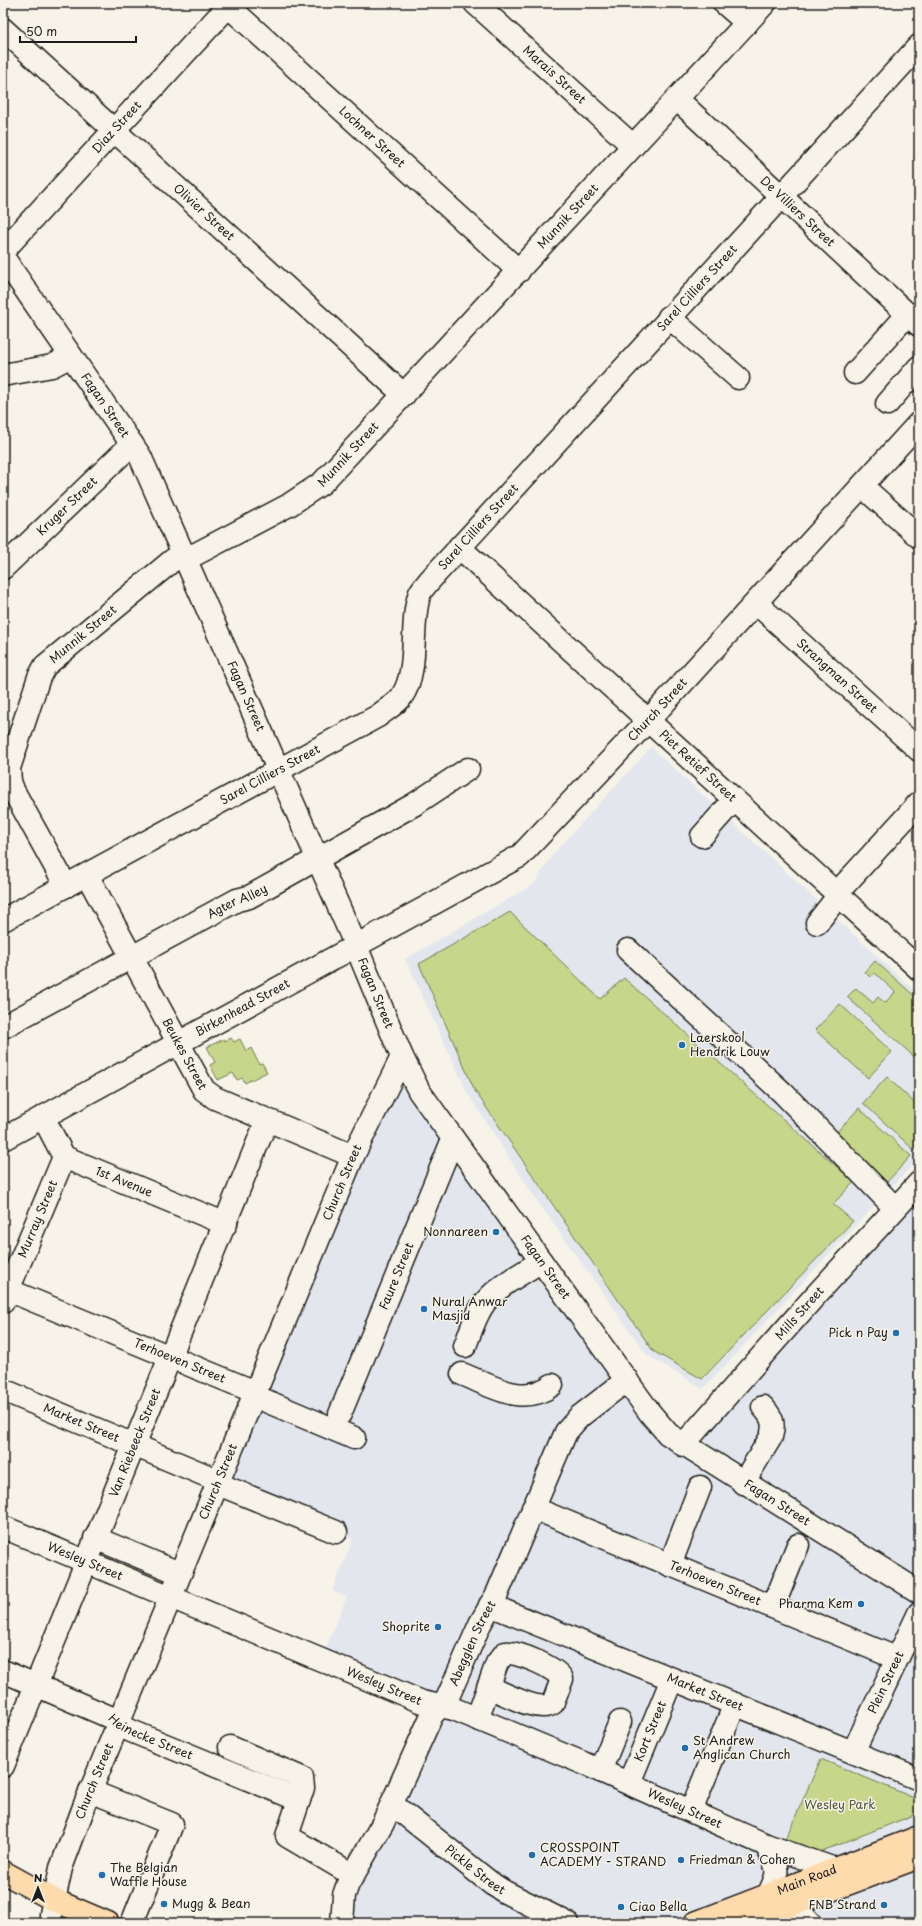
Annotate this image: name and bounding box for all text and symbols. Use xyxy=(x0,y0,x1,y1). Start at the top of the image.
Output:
scale bar xyxy=(20,18,136,44)
text: 50 m xyxy=(26,22,57,40)
street label: Marais Street xyxy=(519,41,591,108)
street label: Diaz Street xyxy=(87,96,145,157)
street label: Lochner Street xyxy=(336,101,410,171)
street label: De Villiers Street xyxy=(757,171,840,250)
street label: Olivier Street xyxy=(170,179,239,244)
street label: Munnik Street xyxy=(533,179,602,252)
street label: Sarel Cilliers Street xyxy=(652,240,741,335)
street label: Fagan Street xyxy=(77,369,135,441)
street label: Munnik Street xyxy=(313,417,382,490)
street label: Kruger Street xyxy=(32,472,101,539)
street label: Sarel Cilliers Street xyxy=(433,479,522,574)
street label: Munnik Street xyxy=(45,600,120,667)
street label: Strangman Street xyxy=(793,634,882,717)
street label: Fagan Street xyxy=(223,658,270,734)
street label: Church Street xyxy=(623,673,691,745)
street label: Piet Retief Street xyxy=(656,725,741,806)
street label: Sarel Cilliers Street xyxy=(216,739,323,808)
street label: Agter Alley xyxy=(203,879,270,923)
street label: Fagan Street xyxy=(354,954,399,1031)
street label: Birkenhead Street xyxy=(191,974,293,1040)
street label: Beukes Street xyxy=(159,1015,212,1093)
place label: Laerskool Hendrik Louw xyxy=(690,1028,770,1060)
marker: Laerskool Hendrik Louw xyxy=(677,1040,687,1050)
street label: Church Street xyxy=(317,1141,365,1223)
street label: 1st Avenue xyxy=(93,1161,156,1201)
street label: Murray Street xyxy=(13,1177,61,1260)
place label: Nonnareen xyxy=(423,1222,488,1240)
marker: Nonnareen xyxy=(491,1227,501,1237)
street label: Fagan Street xyxy=(517,1231,575,1302)
street label: Faure Street xyxy=(374,1239,418,1312)
street label: Mills Street xyxy=(770,1282,828,1343)
place label: Nural Anwar Masjid xyxy=(432,1292,508,1324)
marker: Nural Anwar Masjid xyxy=(419,1304,429,1314)
place label: Pick n Pay xyxy=(828,1323,888,1341)
marker: Pick n Pay xyxy=(891,1328,901,1338)
street label: Terhoeven Street xyxy=(131,1333,229,1387)
street label: Van Riebeeck Street xyxy=(104,1385,164,1500)
street label: Market Street xyxy=(41,1398,123,1446)
street label: Church Street xyxy=(194,1441,241,1522)
street label: Fagan Street xyxy=(741,1474,814,1529)
street label: Wesley Street xyxy=(45,1537,126,1584)
street label: Terhoeven Street xyxy=(667,1555,764,1609)
place label: Pharma Kem xyxy=(778,1594,853,1612)
street label: Abegglen Street xyxy=(444,1597,500,1688)
marker: Pharma Kem xyxy=(856,1599,866,1609)
place label: Shoprite xyxy=(382,1617,430,1635)
marker: Shoprite xyxy=(433,1622,443,1632)
street label: Plein Street xyxy=(863,1648,908,1716)
street label: Wesley Street xyxy=(344,1661,425,1709)
street label: Market Street xyxy=(664,1668,746,1715)
street label: Kort Street xyxy=(629,1698,670,1764)
street label: Heinecke Street xyxy=(105,1709,196,1763)
place label: St Andrew Anglican Church xyxy=(693,1731,791,1763)
street label: Church Street xyxy=(70,1740,117,1822)
marker: St Andrew Anglican Church xyxy=(680,1743,690,1753)
street label: Wesley Street xyxy=(645,1783,725,1832)
park label: Wesley Park xyxy=(804,1795,876,1813)
place label: CROSSPOINT ACADEMY - STRAND xyxy=(540,1838,666,1870)
street label: Pickle Street xyxy=(441,1840,509,1898)
marker: CROSSPOINT ACADEMY - STRAND xyxy=(527,1850,537,1860)
place label: Friedman & Cohen xyxy=(689,1850,796,1868)
marker: Friedman & Cohen xyxy=(676,1855,686,1865)
place label: The Belgian Waffle House xyxy=(110,1858,188,1890)
street label: Main Road xyxy=(774,1859,839,1899)
north arrow xyxy=(18,1868,58,1908)
text: N xyxy=(34,1869,43,1886)
marker: The Belgian Waffle House xyxy=(97,1870,107,1880)
place label: Mugg & Bean xyxy=(172,1894,251,1912)
place label: FNB Strand xyxy=(809,1895,877,1913)
place label: Ciao Bella xyxy=(629,1897,688,1915)
marker: Mugg & Bean xyxy=(159,1899,169,1909)
marker: FNB Strand xyxy=(879,1900,889,1910)
marker: Ciao Bella xyxy=(616,1902,626,1912)

